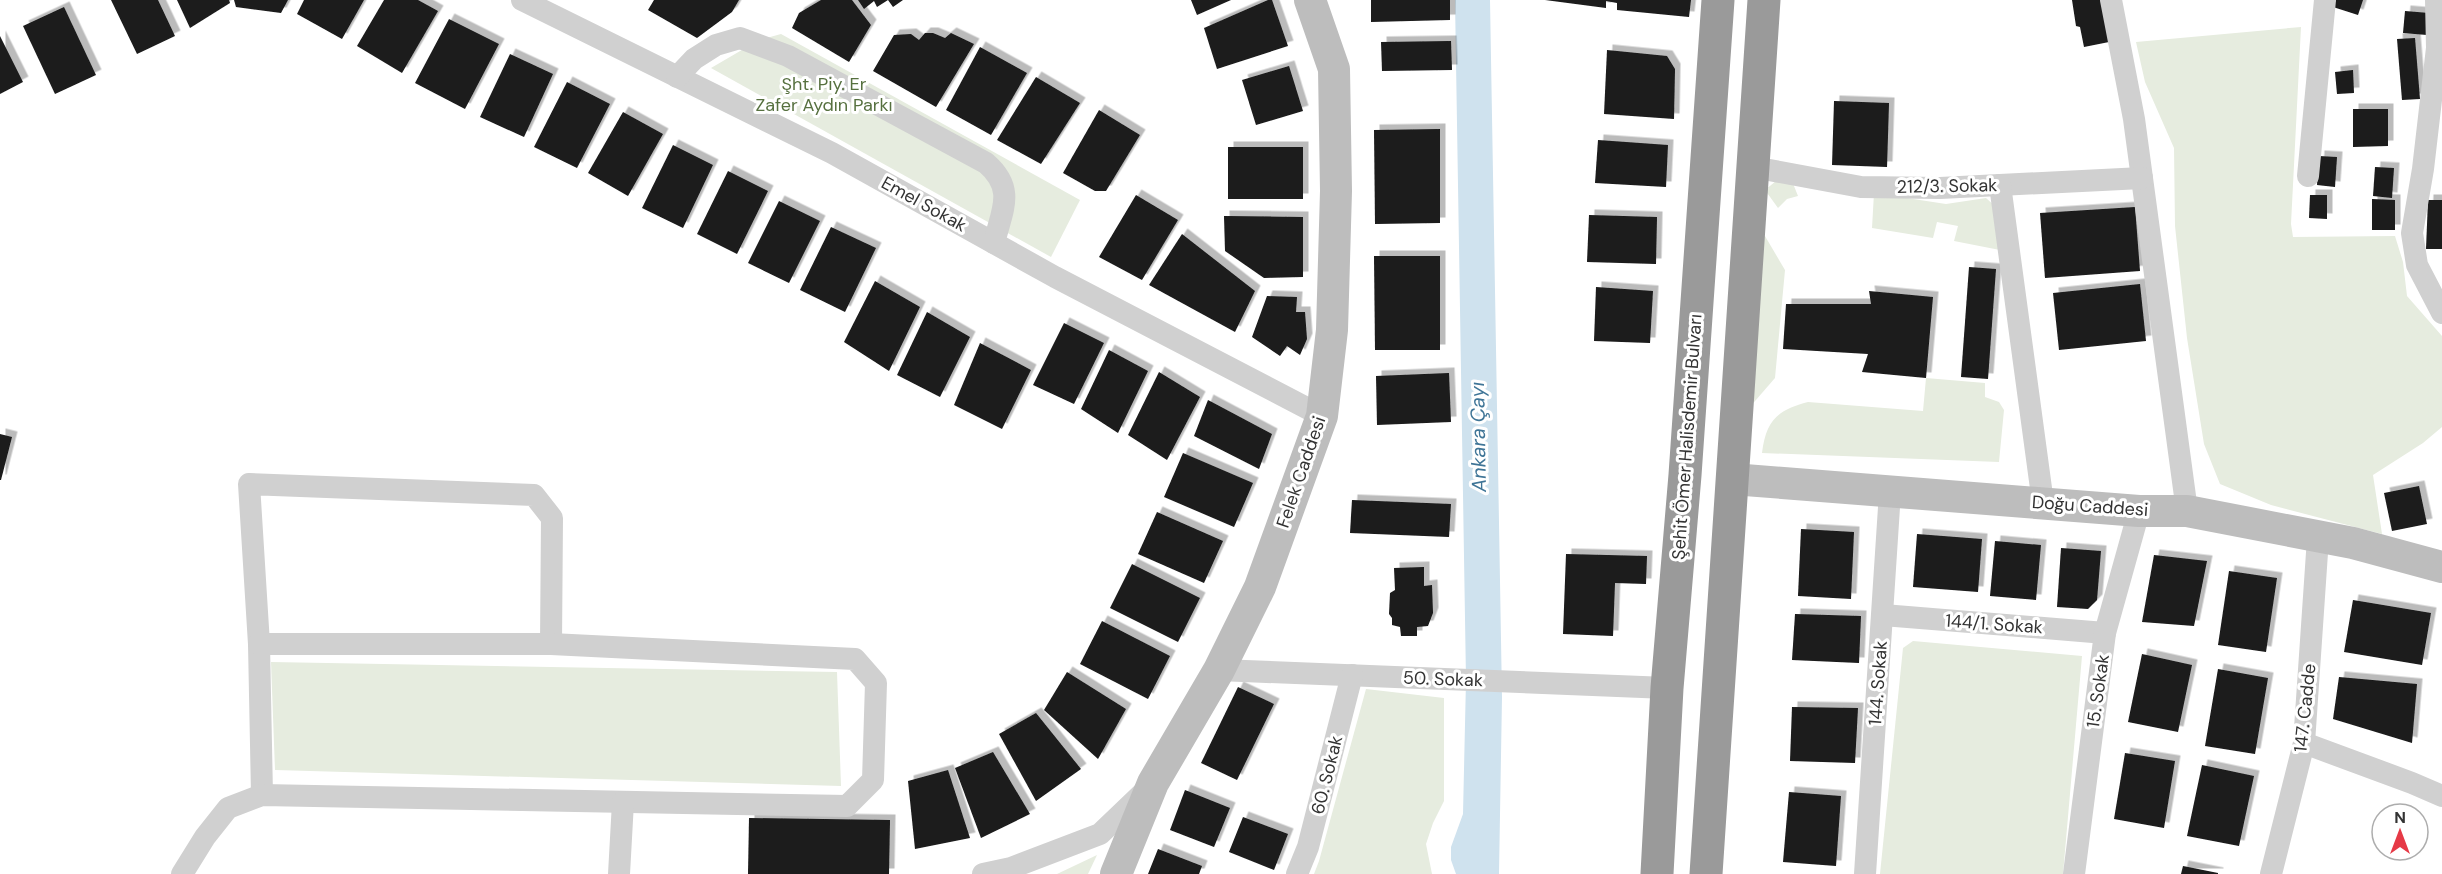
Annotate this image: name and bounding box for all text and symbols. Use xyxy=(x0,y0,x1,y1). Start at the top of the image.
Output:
park label: Şht. Piy. Er Zafer Aydın Parkı xyxy=(756,72,892,117)
street label: Emel Sokak xyxy=(877,171,971,237)
street label: 212/3. Sokak xyxy=(1896,173,1998,199)
street label: Şehit Ömer Halisdemir Bulvarı xyxy=(1666,313,1708,561)
water label: Ankara Çayı xyxy=(1464,382,1492,493)
street label: Felek Caddesi xyxy=(1271,413,1331,531)
street label: Doğu Caddesi xyxy=(2031,490,2149,522)
street label: 144/1. Sokak xyxy=(1945,609,2043,639)
street label: 144. Sokak xyxy=(1863,640,1893,726)
street label: 15. Sokak xyxy=(2081,653,2115,729)
street label: 147. Cadde xyxy=(2288,663,2322,753)
street label: 50. Sokak xyxy=(1403,666,1483,692)
street label: 60. Sokak xyxy=(1306,733,1348,817)
north arrow xyxy=(2370,802,2430,862)
text: N xyxy=(2394,807,2406,828)

